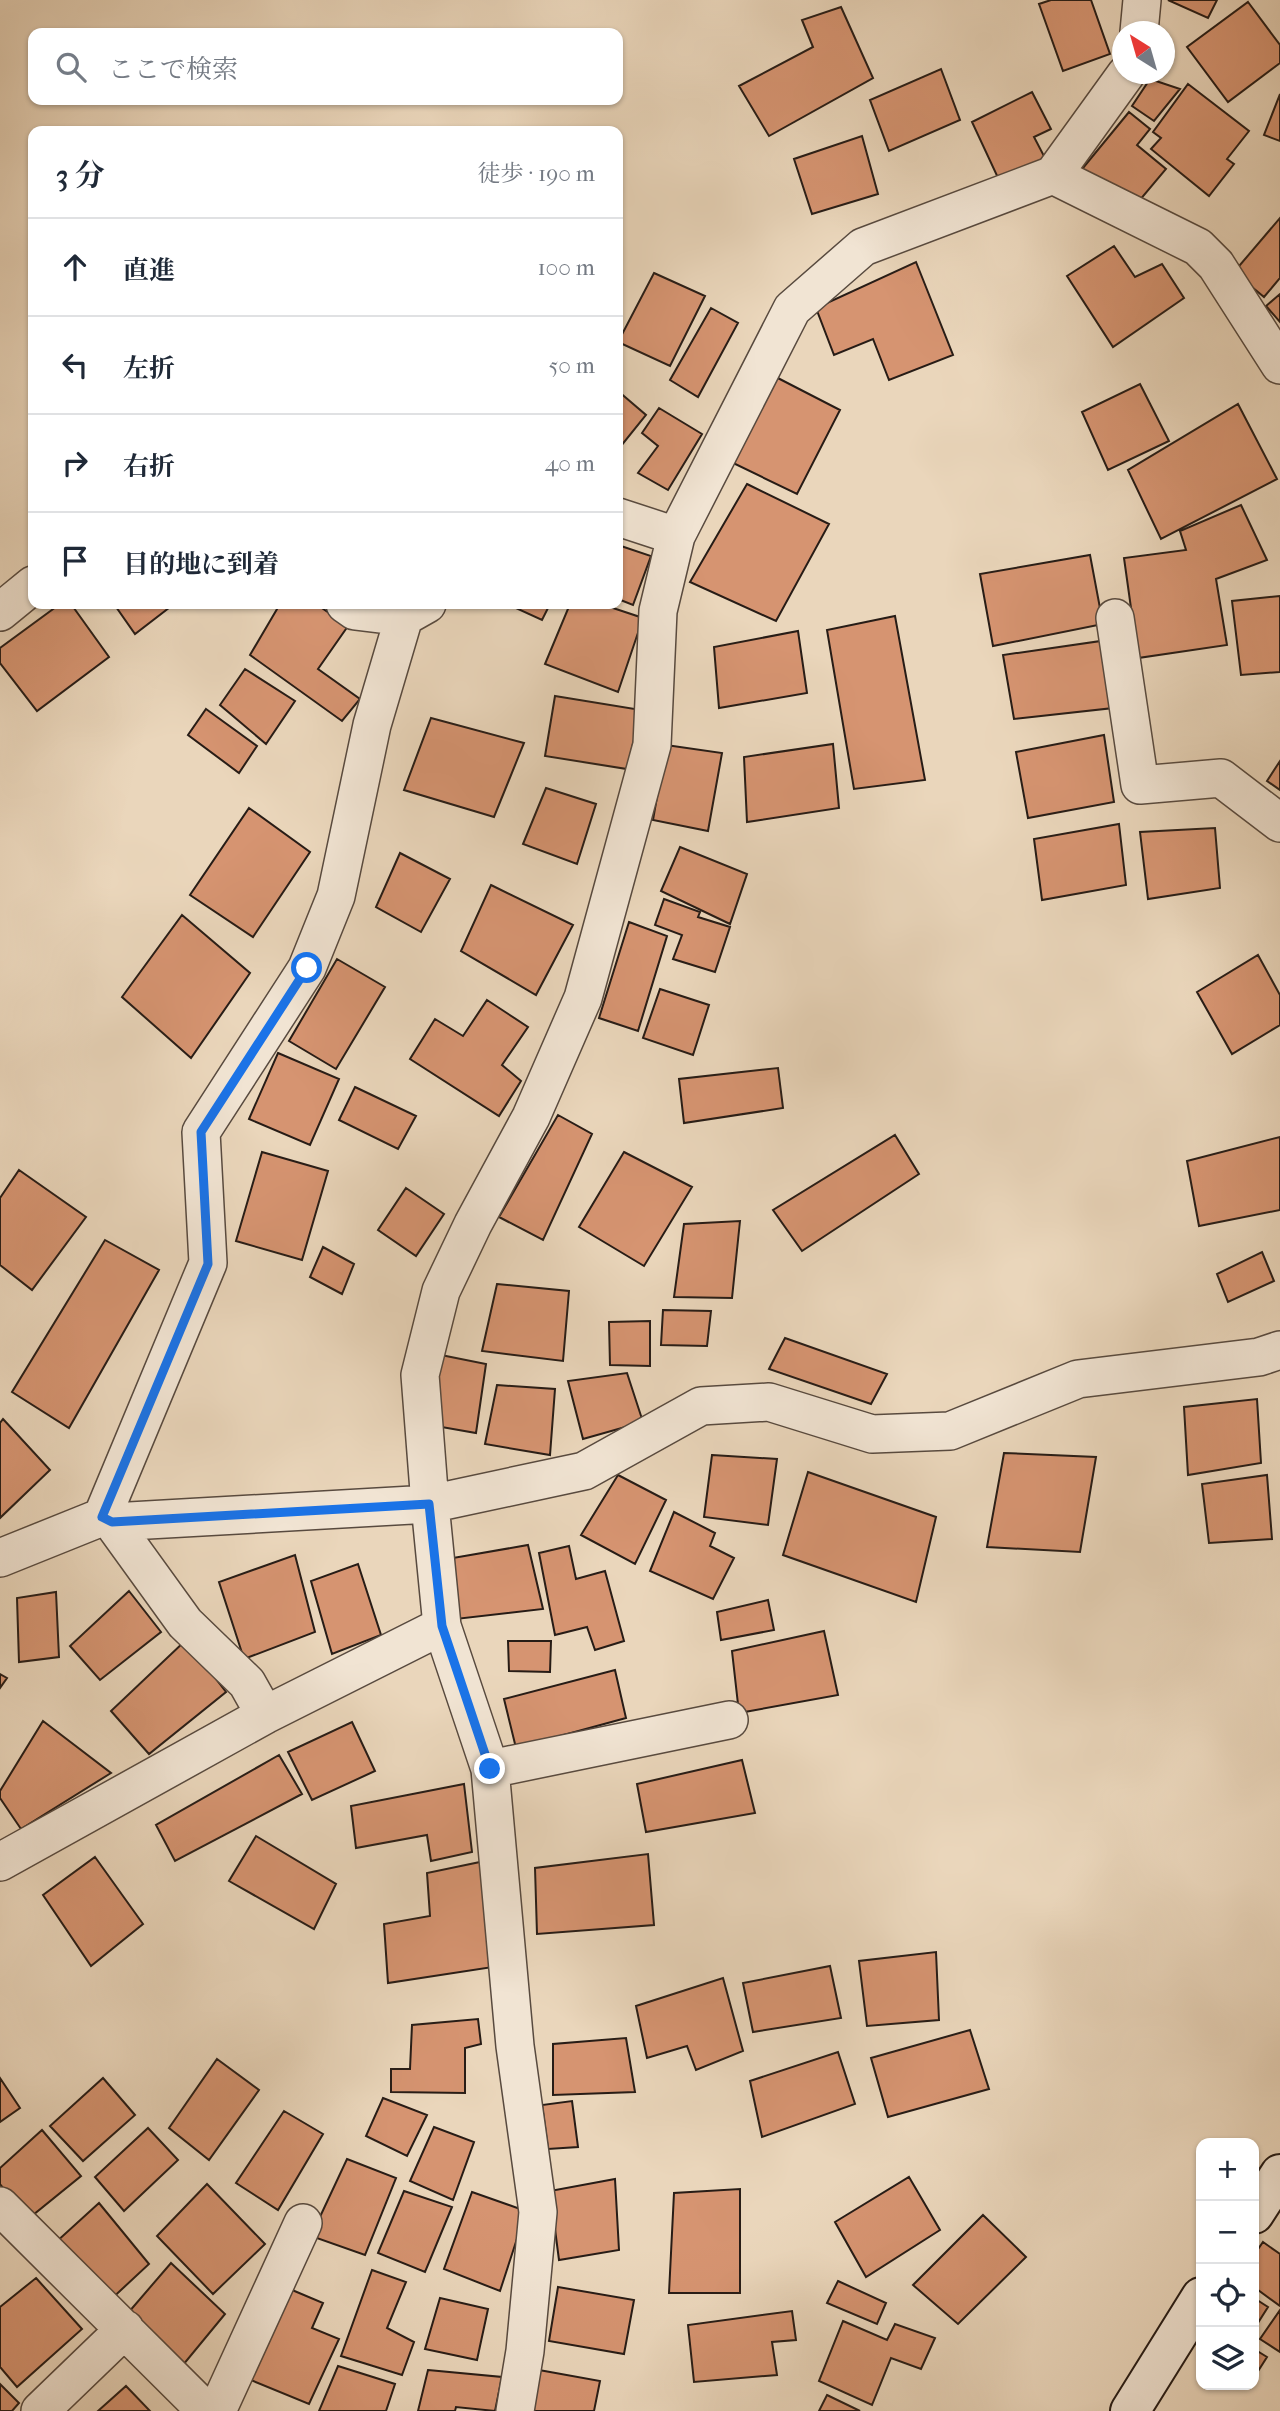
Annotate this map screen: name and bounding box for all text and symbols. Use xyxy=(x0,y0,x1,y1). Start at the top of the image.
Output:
north arrow xyxy=(1112,21,1175,84)
search box xyxy=(28,28,623,105)
icon: search xyxy=(52,48,90,86)
text: ここで検索 xyxy=(108,54,238,85)
text: 3 分 xyxy=(56,158,105,193)
text: 徒歩 · 190 m xyxy=(477,160,595,187)
icon: ahead xyxy=(56,248,94,286)
text: 100 m xyxy=(537,254,595,281)
text: 直進 xyxy=(123,255,175,286)
icon: left xyxy=(56,346,94,384)
text: 50 m xyxy=(548,352,595,379)
text: 左折 xyxy=(123,353,175,384)
icon: right xyxy=(56,444,94,482)
text: 40 m xyxy=(545,450,595,477)
text: 右折 xyxy=(123,451,175,482)
icon: arrive xyxy=(56,542,94,580)
text: 目的地に到着 xyxy=(123,549,279,580)
route start xyxy=(291,952,322,983)
route end xyxy=(474,1753,505,1784)
map controls xyxy=(1196,2138,1259,2390)
button: + xyxy=(1196,2138,1259,2201)
button: − xyxy=(1196,2201,1259,2264)
button: locate xyxy=(1196,2264,1259,2327)
button: layers xyxy=(1196,2327,1259,2390)

